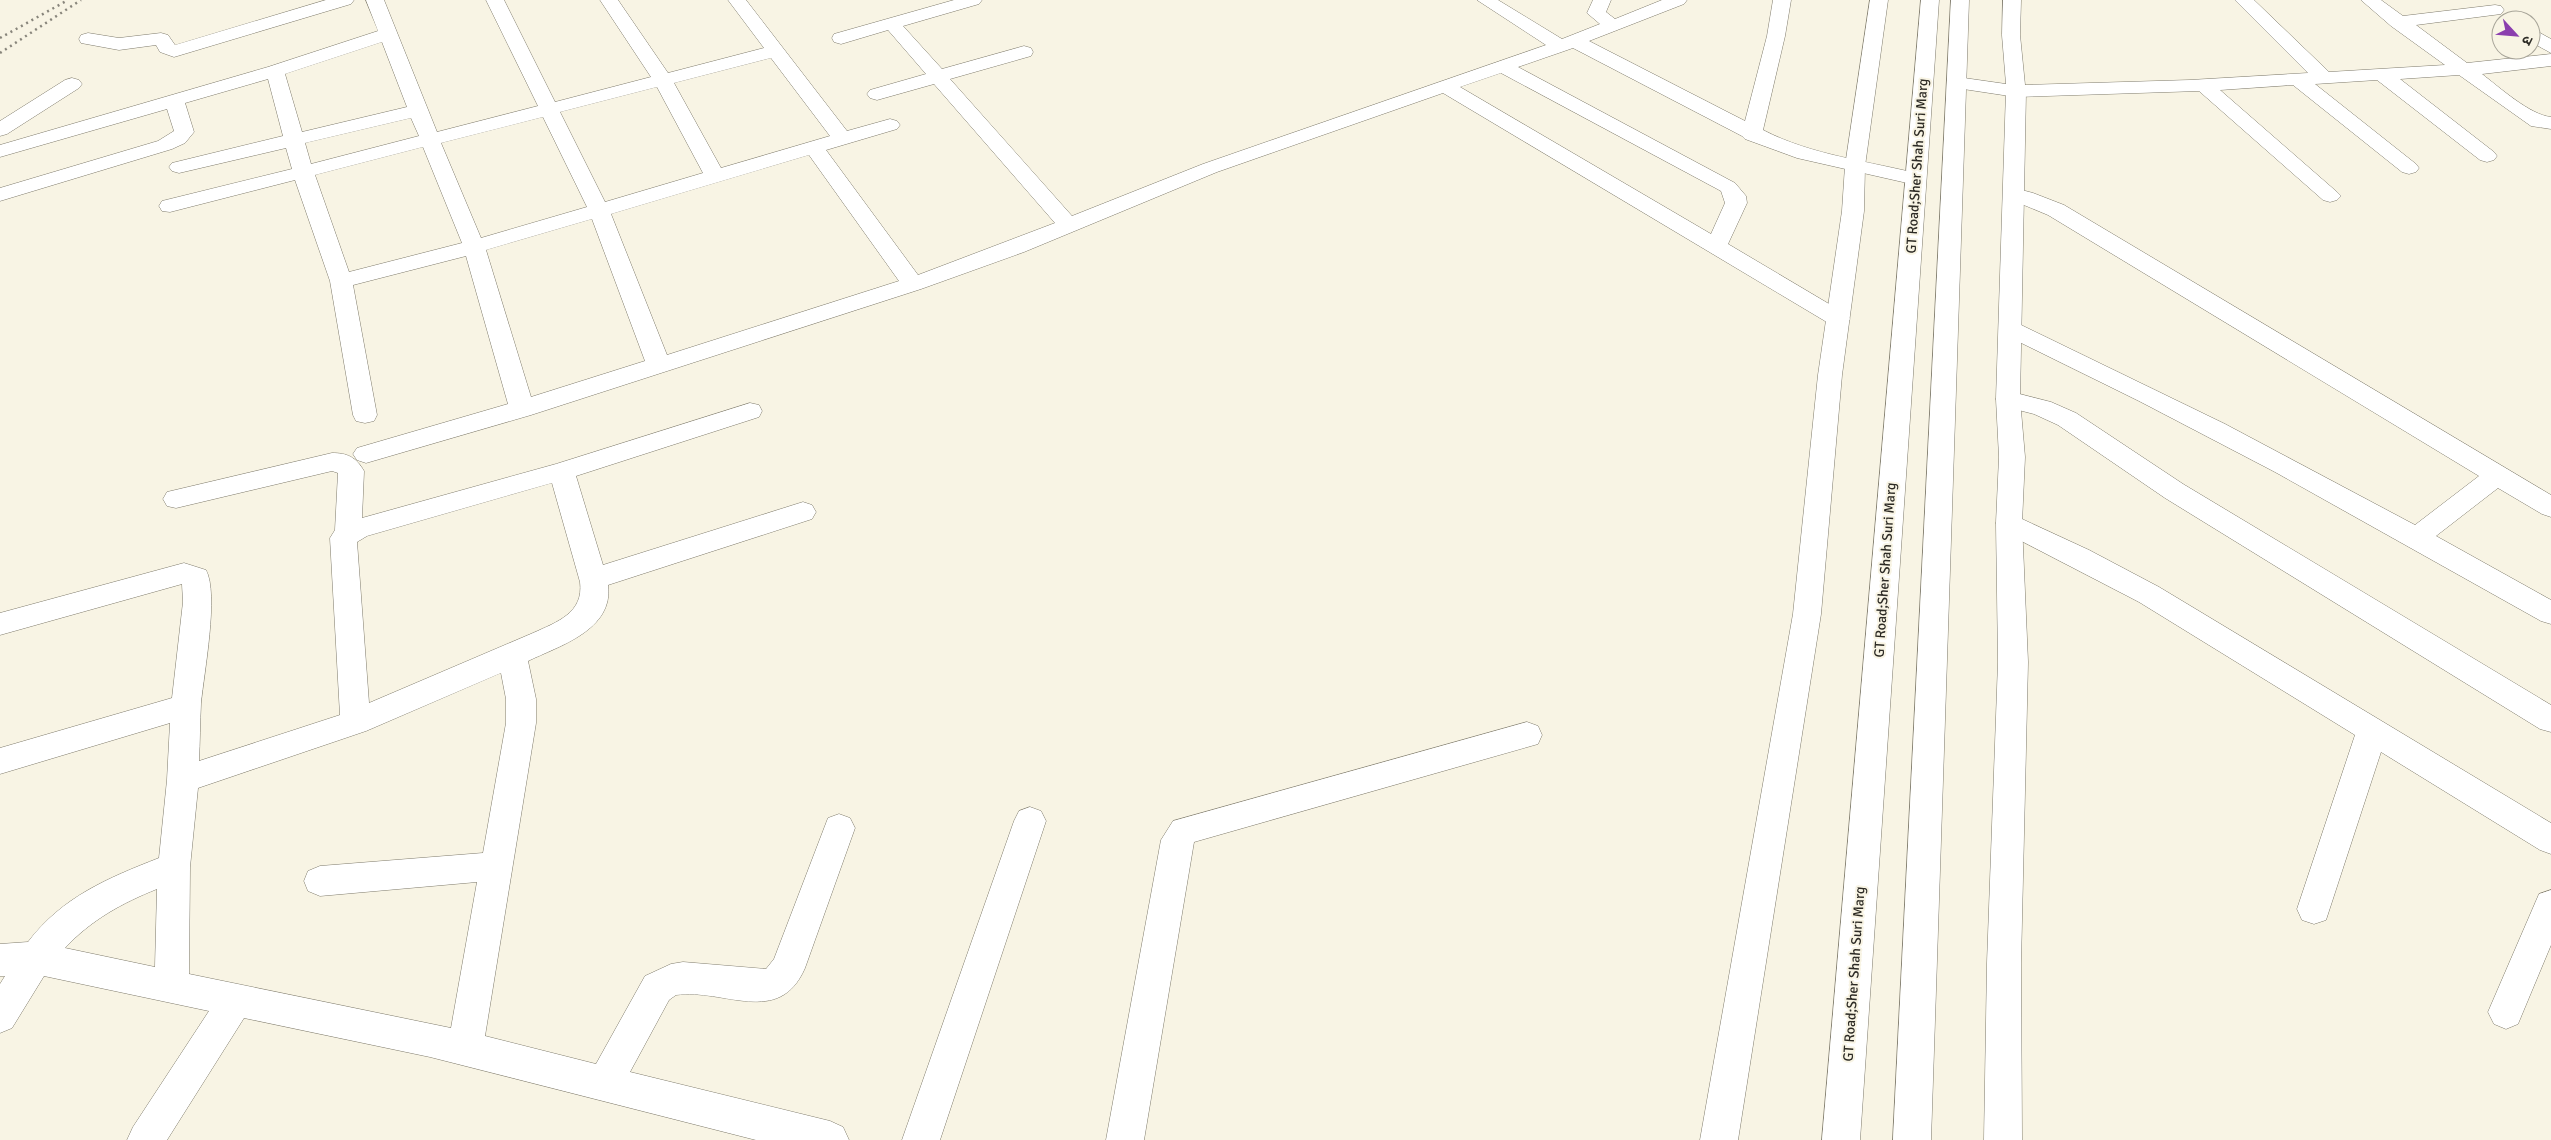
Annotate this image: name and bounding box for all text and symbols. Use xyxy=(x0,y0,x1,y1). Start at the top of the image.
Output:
north arrow xyxy=(2491,10,2541,60)
text: उ xyxy=(2517,33,2537,49)
street label: GT Road;Sher Shah Suri Marg xyxy=(1902,78,1932,254)
street label: GT Road;Sher Shah Suri Marg xyxy=(1870,482,1900,658)
street label: GT Road;Sher Shah Suri Marg xyxy=(1839,886,1869,1062)

